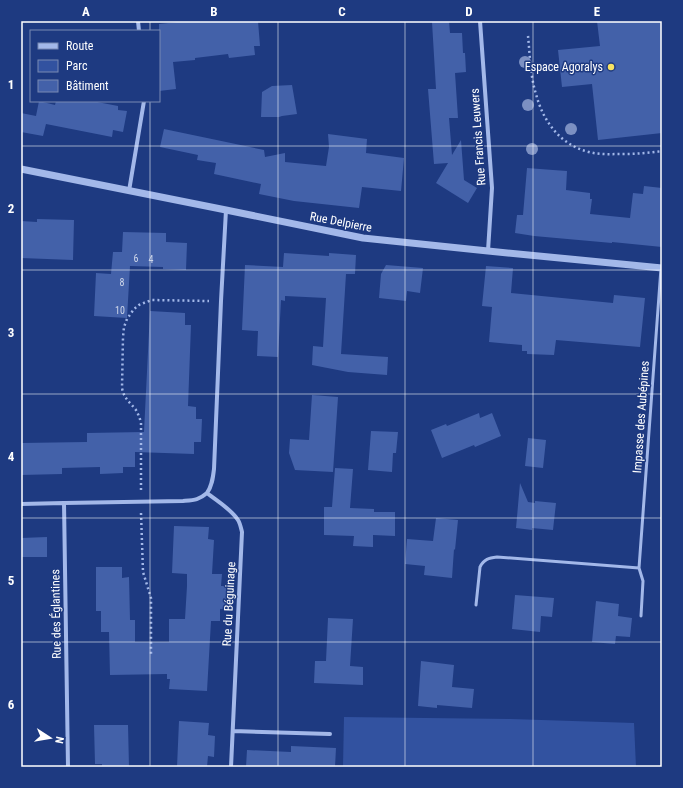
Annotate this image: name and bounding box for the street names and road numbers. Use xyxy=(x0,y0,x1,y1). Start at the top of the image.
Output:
street label: Rue Francis Leuwers xyxy=(468,88,488,186)
street label: Rue Delpierre xyxy=(309,209,374,235)
street label: Impasse des Aubépines xyxy=(630,360,652,474)
street label: Rue du Béguinage xyxy=(220,561,238,647)
street label: Rue des Églantines xyxy=(47,569,64,659)

